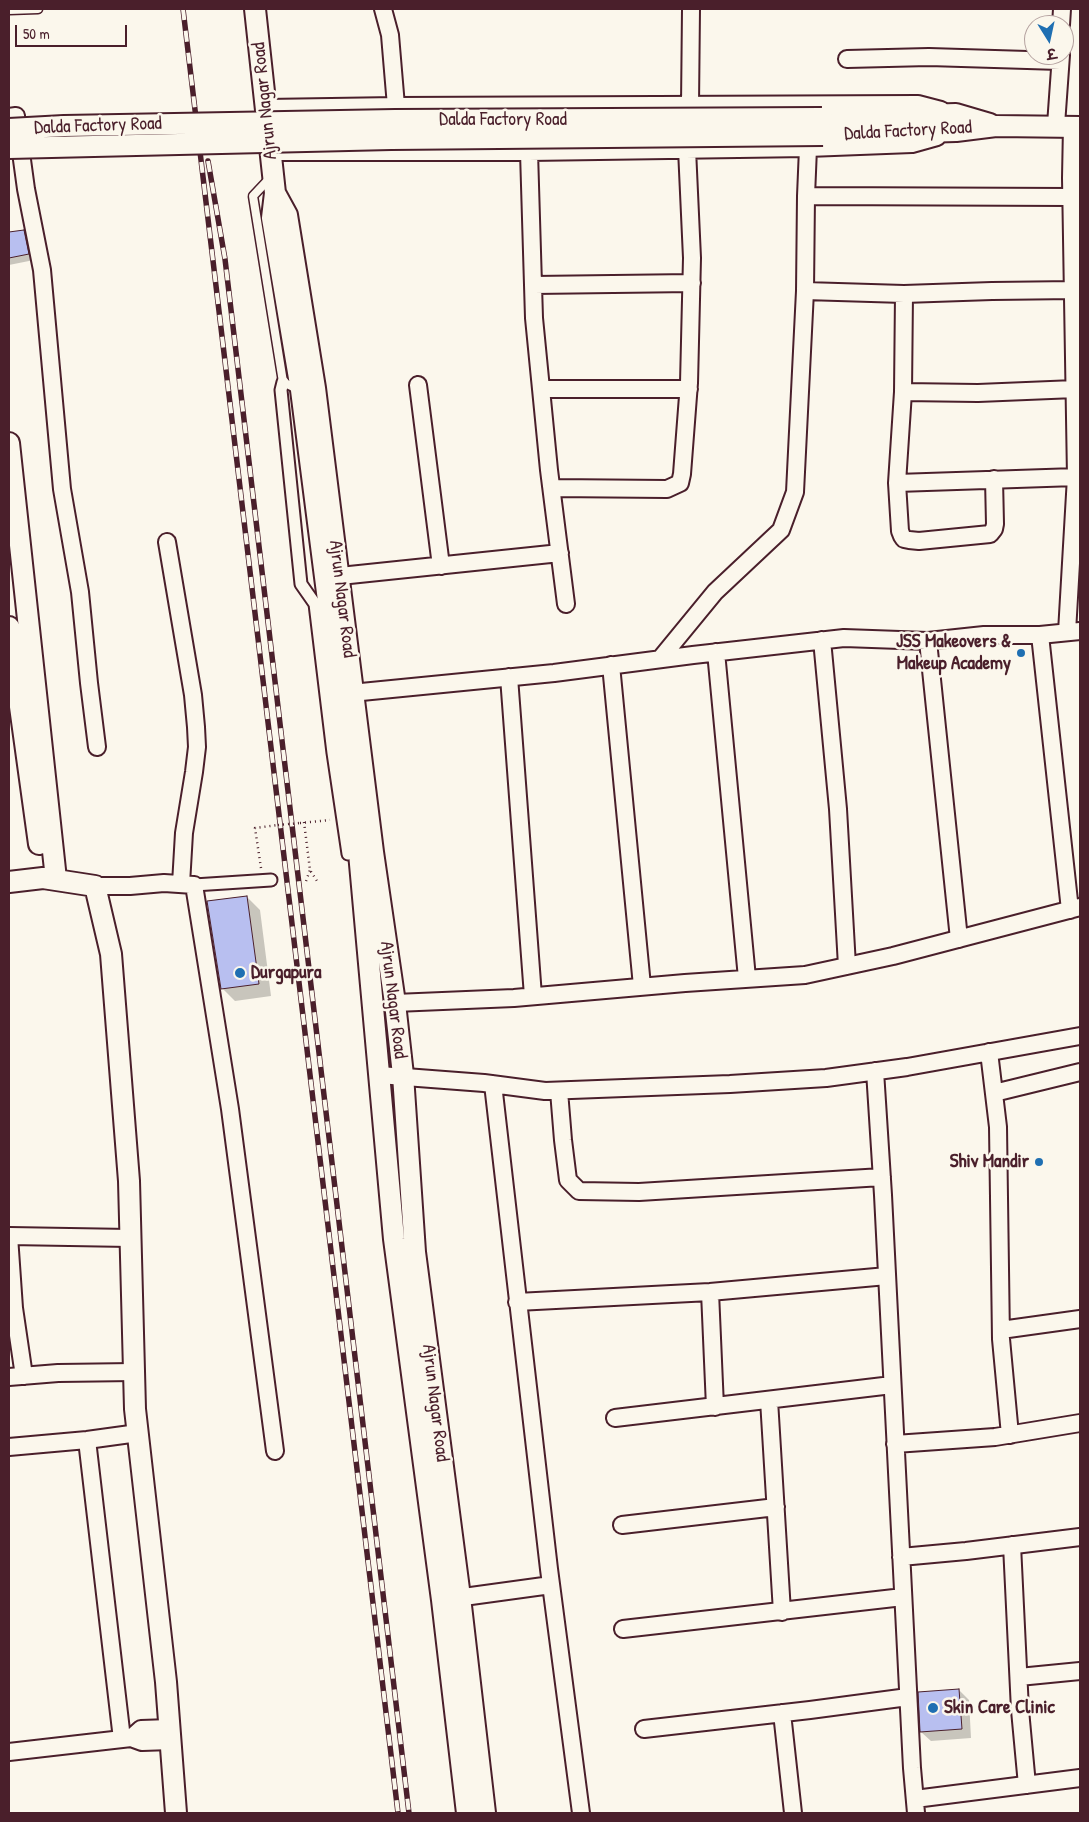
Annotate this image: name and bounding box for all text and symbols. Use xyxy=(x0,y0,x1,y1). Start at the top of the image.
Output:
scale bar xyxy=(18,15,130,47)
north arrow xyxy=(1024,15,1074,65)
text: 50 m xyxy=(23,23,50,44)
street label: Ajrun Nagar Road xyxy=(248,41,282,161)
text: उ xyxy=(1045,44,1058,64)
street label: Dalda Factory Road xyxy=(439,109,567,131)
street label: Dalda Factory Road xyxy=(34,112,162,140)
street label: Dalda Factory Road xyxy=(844,116,972,146)
street label: Ajrun Nagar Road xyxy=(324,539,360,659)
place label: JSS Makeovers & Makeup Academy xyxy=(896,631,1011,675)
marker: JSS Makeovers & Makeup Academy xyxy=(1015,647,1027,659)
street label: Ajrun Nagar Road xyxy=(375,940,411,1060)
place label: Durgapura xyxy=(251,962,321,984)
marker: Durgapura xyxy=(233,966,247,980)
place label: Shiv Mandir xyxy=(950,1151,1029,1173)
marker: Shiv Mandir xyxy=(1033,1156,1045,1168)
street label: Ajrun Nagar Road xyxy=(417,1343,453,1463)
place label: Skin Care Clinic xyxy=(944,1697,1055,1719)
marker: Skin Care Clinic xyxy=(926,1701,940,1715)

